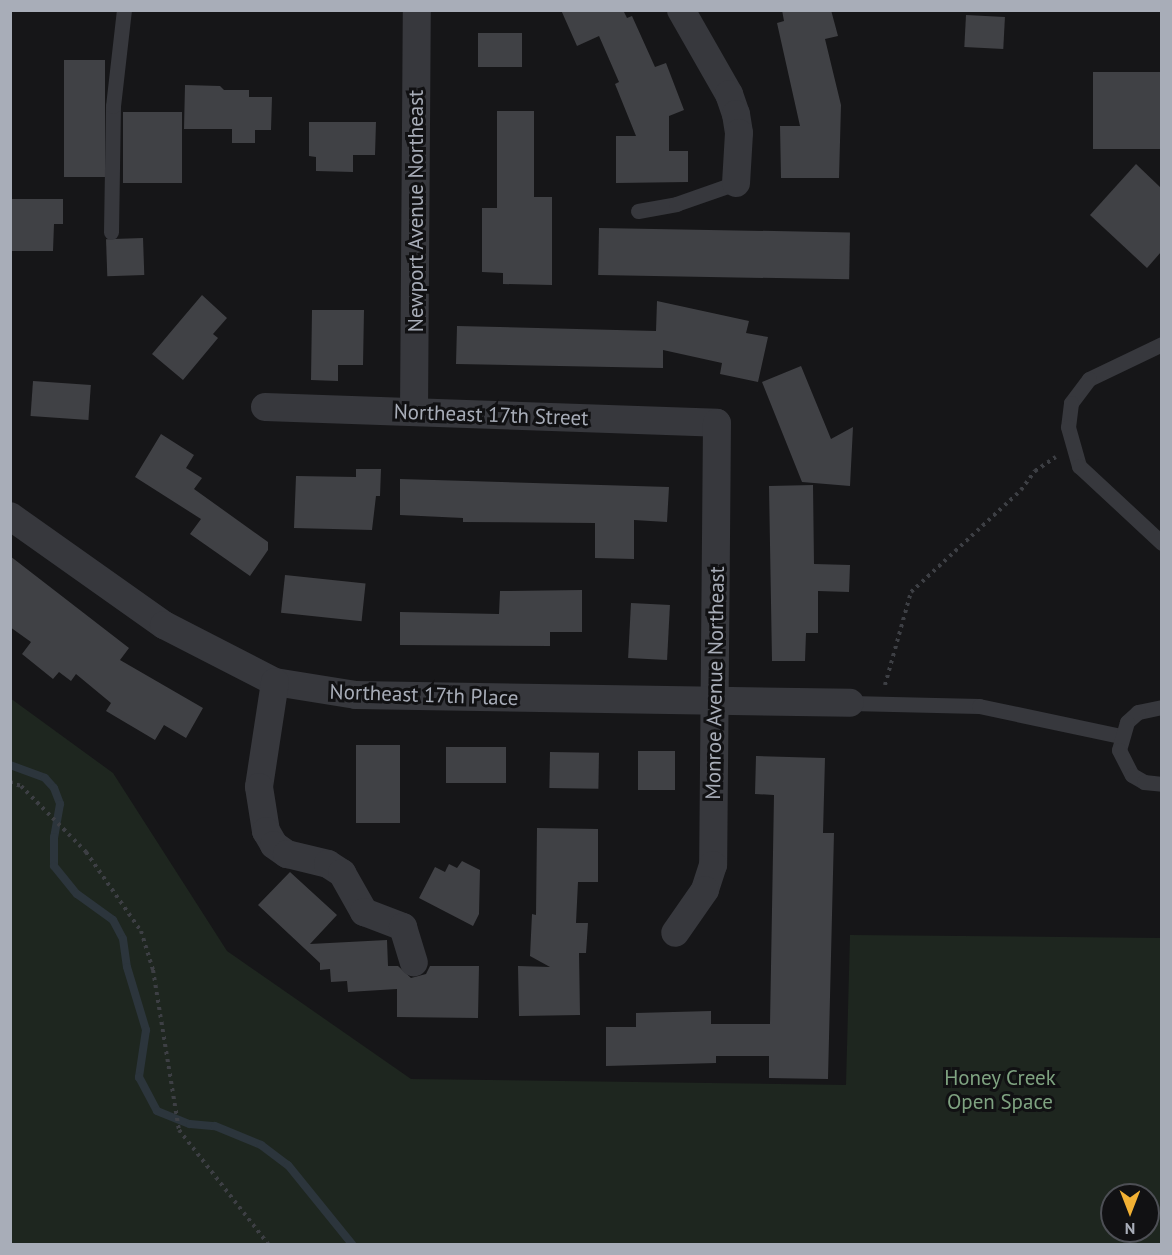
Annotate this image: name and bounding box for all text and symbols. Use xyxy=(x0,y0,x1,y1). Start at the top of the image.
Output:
street label: Newport Avenue Northeast xyxy=(403,89,429,333)
street label: Northeast 17th Street xyxy=(393,399,589,431)
street label: Monroe Avenue Northeast xyxy=(700,566,730,800)
street label: Northeast 17th Place xyxy=(329,679,519,711)
park label: Honey Creek Open Space xyxy=(944,1065,1056,1115)
north arrow xyxy=(1100,1183,1160,1243)
text: N xyxy=(1125,1219,1135,1239)

